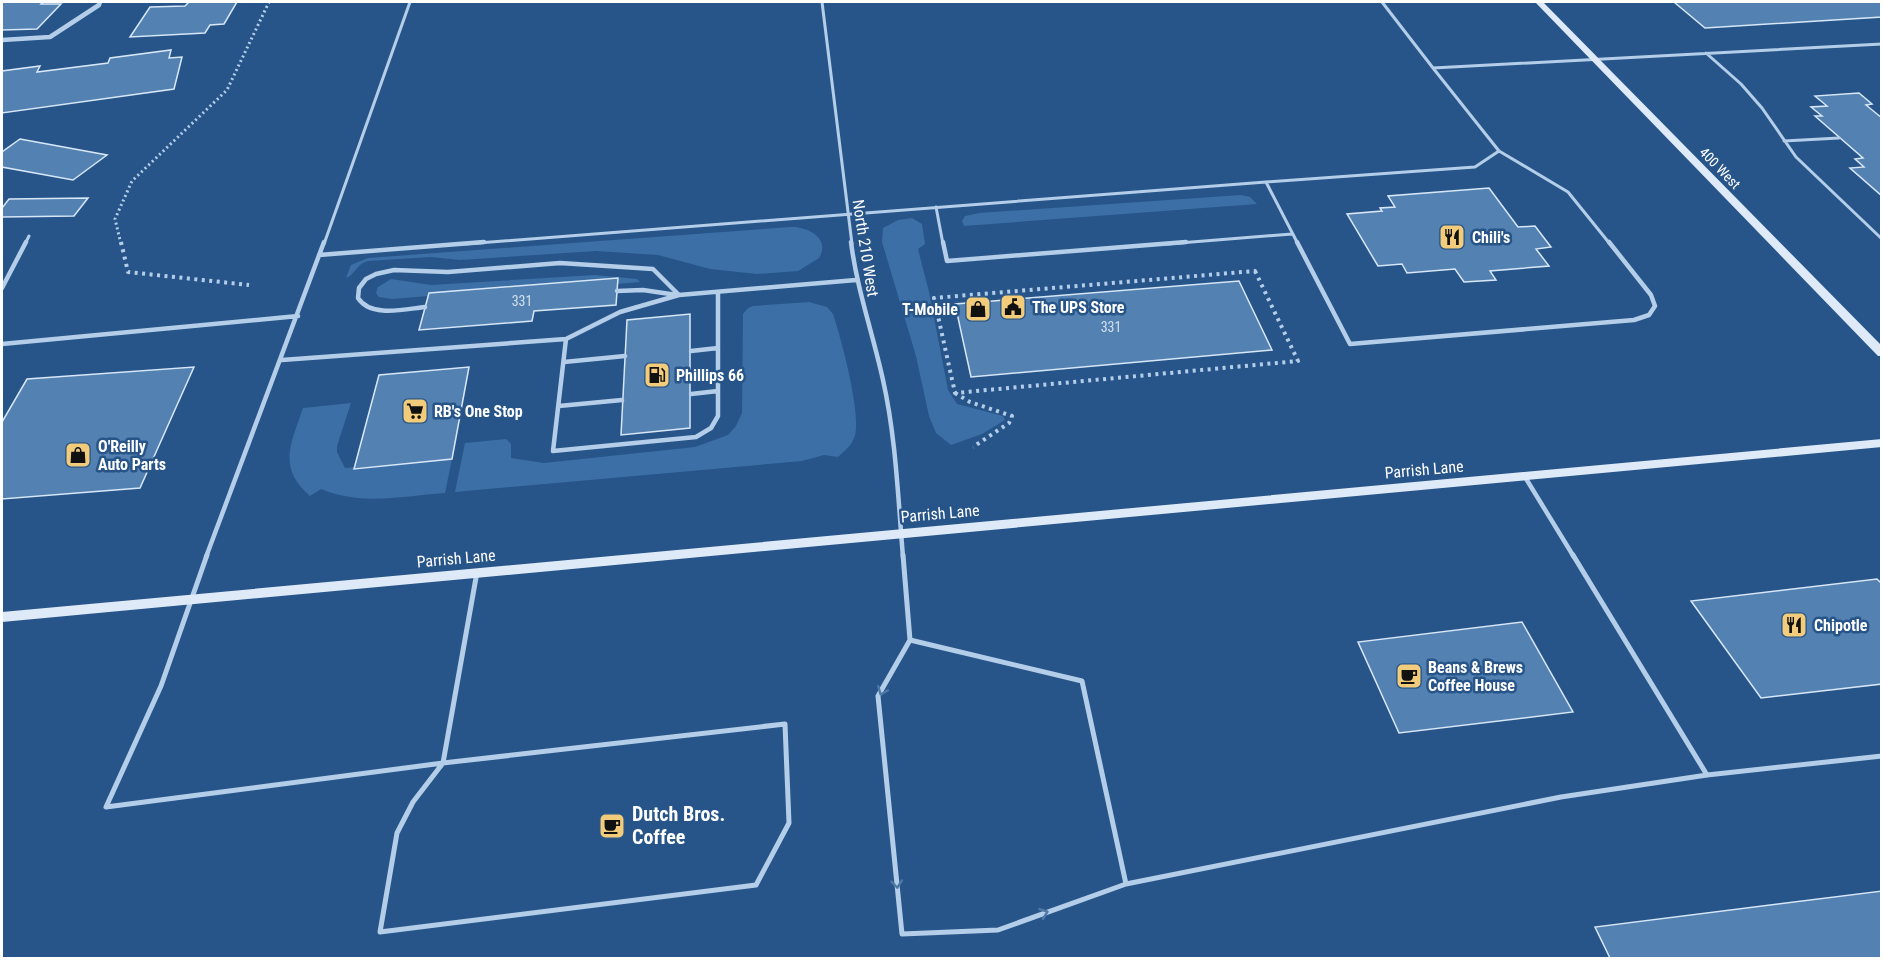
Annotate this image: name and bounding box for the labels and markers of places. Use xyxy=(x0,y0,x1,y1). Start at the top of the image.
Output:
restaurant icon: Chili's xyxy=(1437,222,1467,252)
place label: Chili's xyxy=(1472,228,1510,247)
public building icon: The UPS Store xyxy=(998,292,1028,322)
shop icon: T-Mobile xyxy=(963,294,993,324)
place label: The UPS Store xyxy=(1032,298,1125,317)
place label: T-Mobile xyxy=(902,300,958,319)
fuel station icon: Phillips 66 xyxy=(642,360,672,390)
place label: Phillips 66 xyxy=(676,366,744,385)
supermarket icon: RB's One Stop xyxy=(400,396,430,426)
place label: RB's One Stop xyxy=(434,402,523,421)
place label: O'Reilly Auto Parts xyxy=(98,437,166,474)
shop icon: O'Reilly Auto Parts xyxy=(63,440,93,470)
restaurant icon: Chipotle xyxy=(1779,610,1809,640)
place label: Chipotle xyxy=(1814,616,1868,635)
place label: Beans & Brews Coffee House xyxy=(1428,658,1523,695)
cafe icon: Beans & Brews Coffee House xyxy=(1394,661,1424,691)
place label: Dutch Bros. Coffee xyxy=(632,802,725,849)
cafe icon: Dutch Bros. Coffee xyxy=(597,811,627,841)

